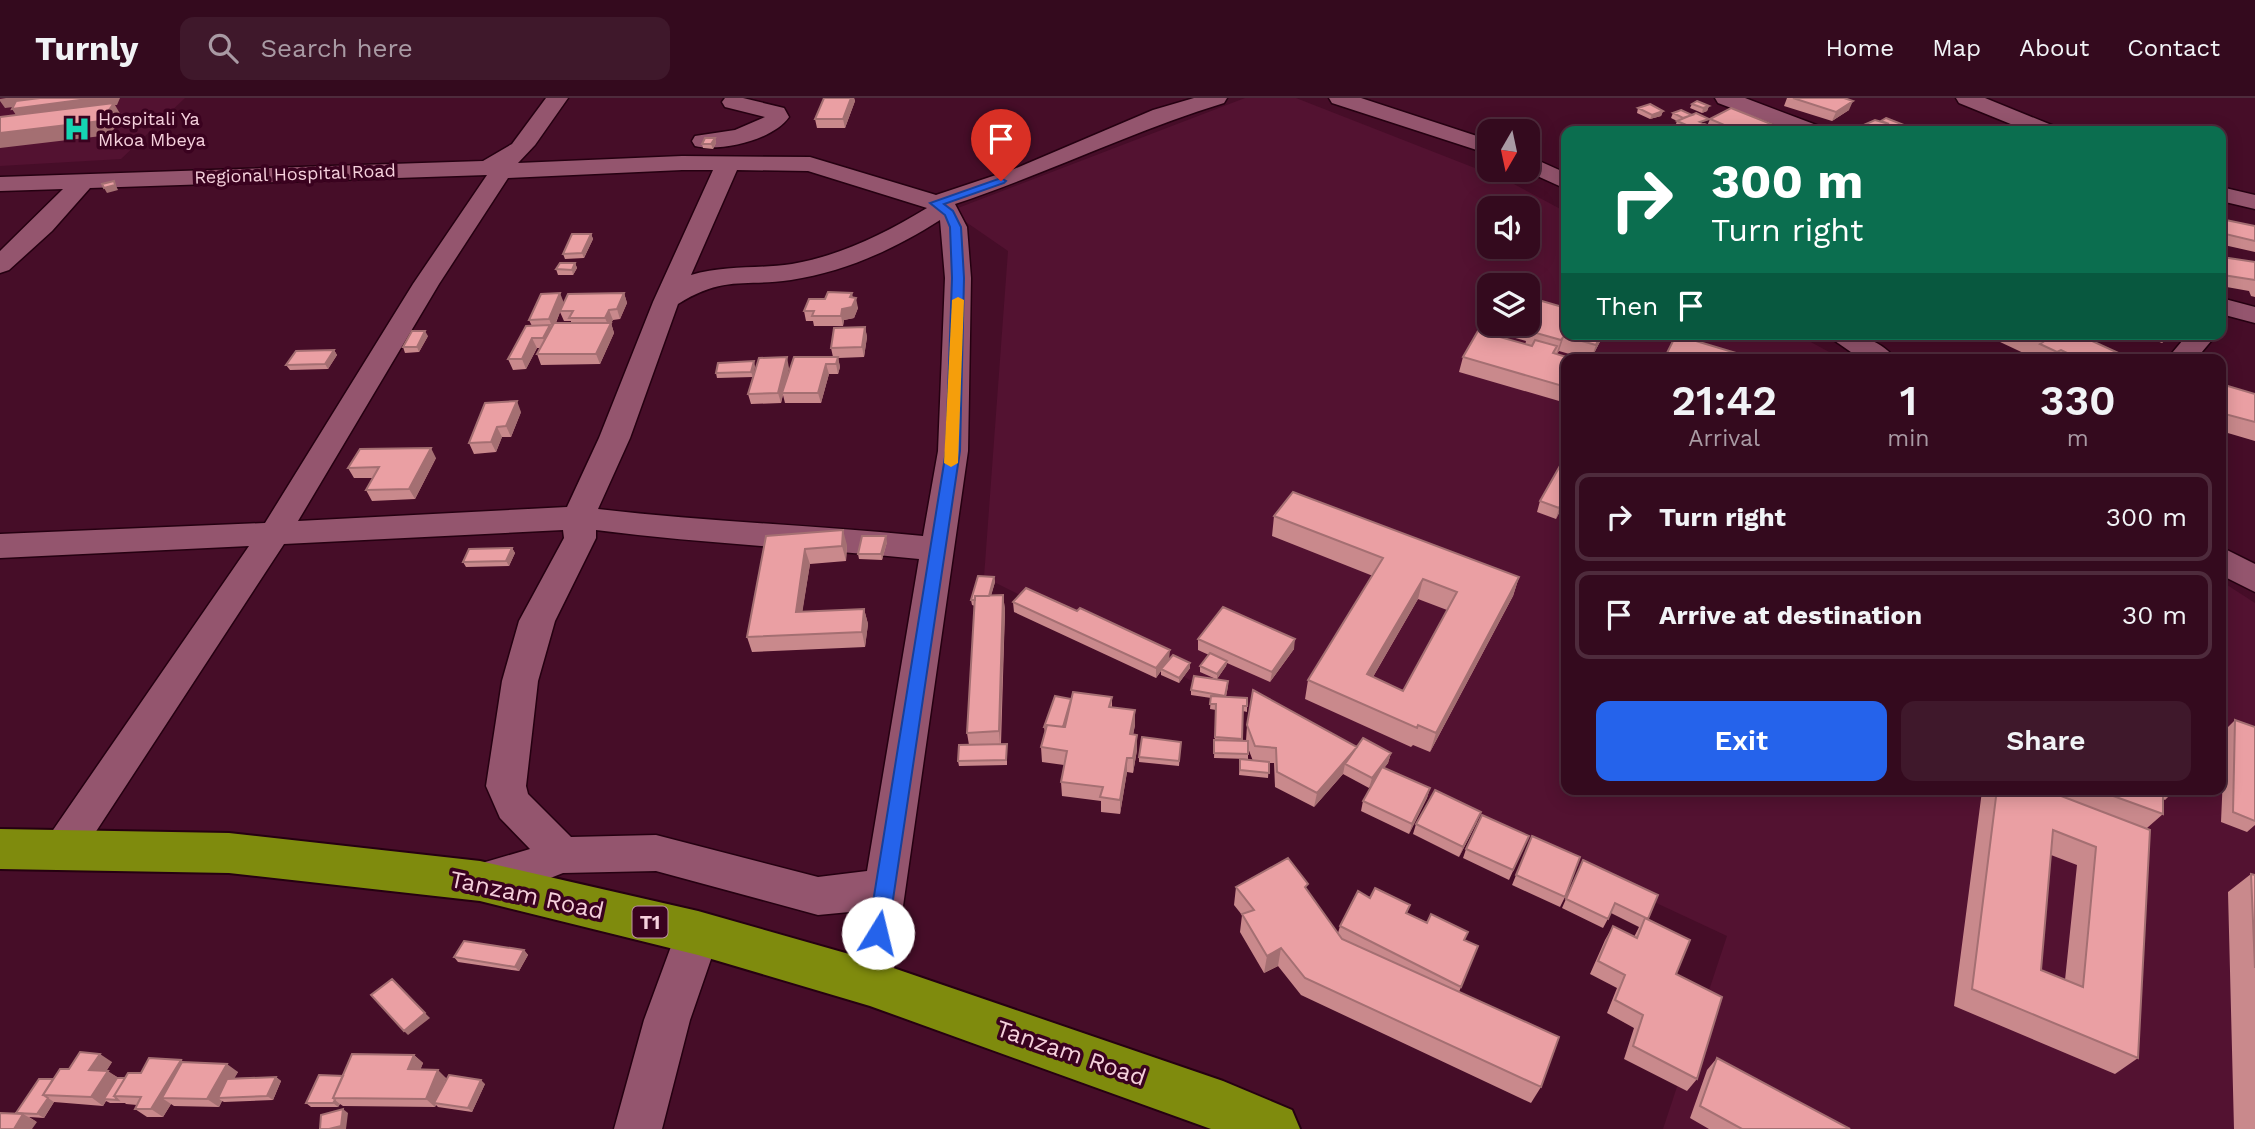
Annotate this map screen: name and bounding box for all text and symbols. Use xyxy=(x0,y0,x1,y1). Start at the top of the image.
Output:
search box xyxy=(180,17,670,80)
text: Turnly xyxy=(35,29,138,68)
icon: search xyxy=(204,29,242,67)
text: Search here xyxy=(260,33,413,63)
text: Home xyxy=(1826,34,1894,62)
text: Map xyxy=(1932,34,1981,62)
text: About xyxy=(2019,34,2089,62)
text: Contact xyxy=(2127,34,2220,62)
place label: Hospitali Ya Mkoa Mbeya xyxy=(98,108,206,150)
pin xyxy=(971,109,1031,181)
hospital icon: Hospitali Ya Mkoa Mbeya xyxy=(62,114,92,144)
north arrow xyxy=(1477,119,1540,182)
map controls xyxy=(1477,119,1540,336)
icon: arrive xyxy=(982,120,1020,158)
text: 300 m xyxy=(1711,152,1863,210)
icon: right xyxy=(1596,154,1687,245)
street label: Regional Hospital Road xyxy=(194,159,396,188)
button: sound xyxy=(1477,196,1540,259)
text: Turn right xyxy=(1711,211,1863,249)
button: layers xyxy=(1477,273,1540,336)
icon: arrive xyxy=(1672,287,1710,325)
text: Then xyxy=(1596,291,1658,321)
text: 21:42 xyxy=(1671,376,1777,425)
text: 1 xyxy=(1900,376,1917,425)
text: 330 xyxy=(2040,376,2116,425)
text: Arrival xyxy=(1688,425,1760,452)
text: min xyxy=(1887,425,1930,452)
text: m xyxy=(2067,425,2089,452)
icon: right xyxy=(1600,498,1638,536)
text: Turn right xyxy=(1659,502,1786,532)
text: 300 m xyxy=(2106,502,2187,532)
icon: arrive xyxy=(1600,596,1638,634)
text: Arrive at destination xyxy=(1659,600,1922,630)
text: 30 m xyxy=(2122,600,2187,630)
button: Exit xyxy=(1596,701,1887,781)
button: Share xyxy=(1901,701,2191,781)
street label: Tanzam Road xyxy=(448,865,606,925)
position arrow xyxy=(841,896,915,970)
road number: T1 xyxy=(632,906,668,937)
street label: Tanzam Road xyxy=(992,1014,1150,1092)

